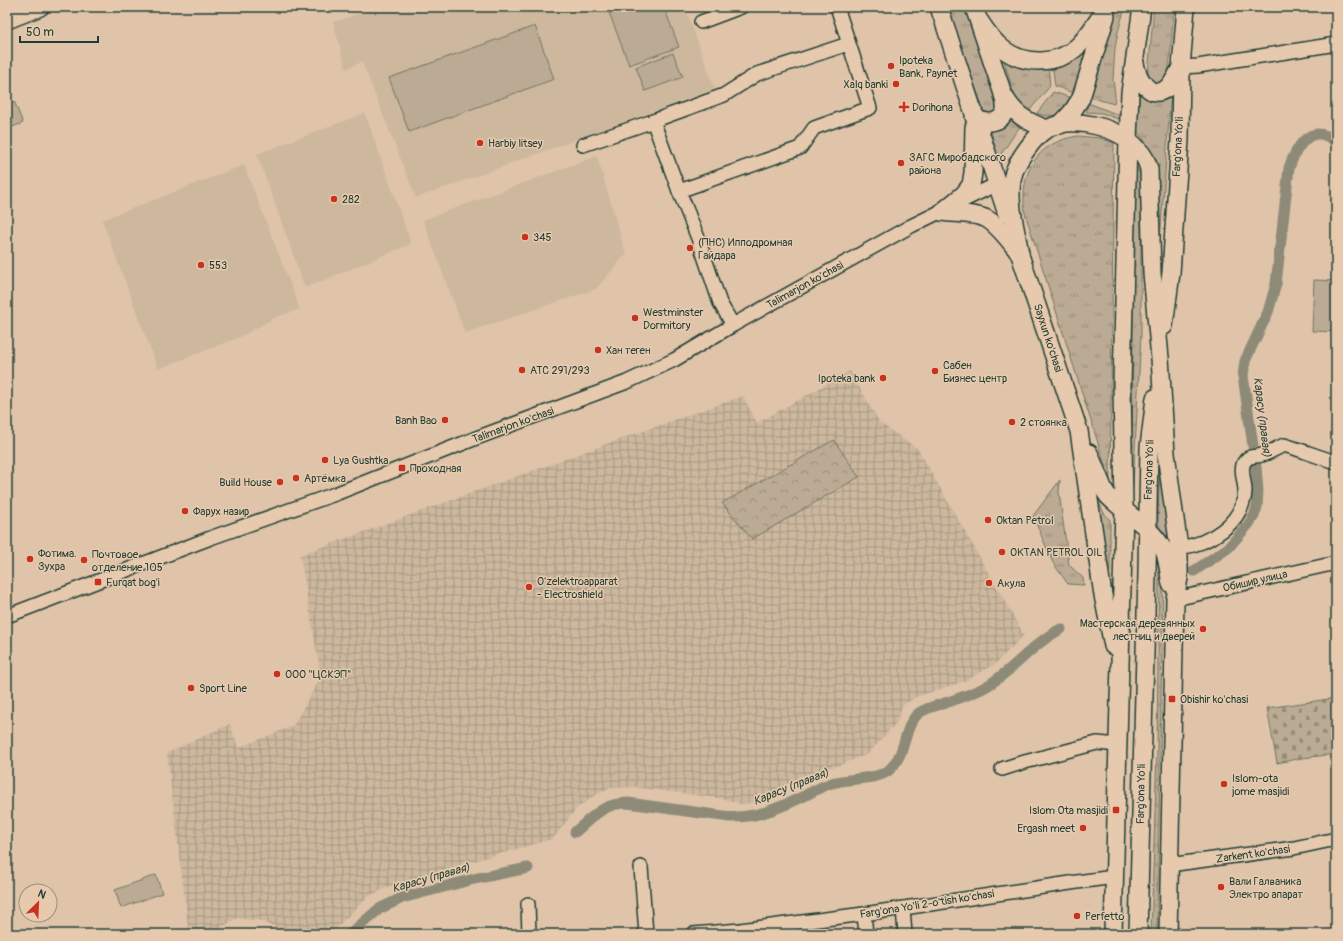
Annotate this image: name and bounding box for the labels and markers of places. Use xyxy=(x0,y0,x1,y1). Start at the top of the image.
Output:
place label: Ipoteka Bank, Paynet xyxy=(899,54,958,80)
marker: Ipoteka Bank, Paynet xyxy=(886,61,896,71)
place label: Xalq banki xyxy=(844,78,888,91)
marker: Xalq banki xyxy=(891,79,901,89)
place label: Dorihona xyxy=(912,101,953,114)
marker: Dorihona xyxy=(899,102,909,112)
place label: Harbiy litsey xyxy=(488,137,543,150)
marker: Harbiy litsey xyxy=(475,138,485,148)
place label: ЗАГС Миробадского района xyxy=(909,151,1006,177)
marker: ЗАГС Миробадского района xyxy=(896,158,906,168)
place label: 282 xyxy=(342,193,360,206)
marker: 282 xyxy=(329,194,339,204)
place label: 345 xyxy=(533,231,552,244)
marker: 345 xyxy=(520,232,530,242)
place label: (ПНС) Ипподромная Гайдара xyxy=(698,236,793,262)
marker: (ПНС) Ипподромная Гайдара xyxy=(685,243,695,253)
place label: 553 xyxy=(209,259,227,272)
marker: 553 xyxy=(196,260,206,270)
place label: Westminster Dormitory xyxy=(643,306,704,332)
marker: Westminster Dormitory xyxy=(630,313,640,323)
place label: Хан теген xyxy=(606,344,651,357)
marker: Хан теген xyxy=(593,345,603,355)
place label: Сабен Бизнес центр xyxy=(943,359,1007,385)
place label: ATC 291/293 xyxy=(530,364,590,377)
marker: ATC 291/293 xyxy=(517,365,527,375)
marker: Сабен Бизнес центр xyxy=(930,366,940,376)
place label: Ipoteka bank xyxy=(818,372,875,385)
marker: Ipoteka bank xyxy=(878,373,888,383)
place label: Banh Bao xyxy=(395,414,437,427)
marker: Banh Bao xyxy=(440,415,450,425)
place label: 2 стоянка xyxy=(1020,416,1067,429)
marker: 2 стоянка xyxy=(1007,417,1017,427)
place label: Lya Gushtka xyxy=(333,454,388,467)
marker: Lya Gushtka xyxy=(320,455,330,465)
place label: Проходная xyxy=(410,462,461,475)
marker: Проходная xyxy=(397,463,407,473)
place label: Артёмка xyxy=(304,472,346,485)
marker: Артёмка xyxy=(291,473,301,483)
place label: Build House xyxy=(219,476,273,489)
marker: Build House xyxy=(275,477,285,487)
place label: Фарух назир xyxy=(193,505,249,518)
marker: Фарух назир xyxy=(180,506,190,516)
place label: Oktan Petrol xyxy=(996,514,1054,527)
marker: Oktan Petrol xyxy=(983,515,993,525)
place label: OKTAN PETROL OIL xyxy=(1010,546,1103,559)
place label: Фотима. Зухра xyxy=(38,547,76,573)
marker: OKTAN PETROL OIL xyxy=(997,547,1007,557)
place label: Почтовое отделение 105 xyxy=(92,548,163,574)
marker: Фотима. Зухра xyxy=(25,554,35,564)
marker: Почтовое отделение 105 xyxy=(79,555,89,565)
place label: O'zelektroapparat - Electroshield xyxy=(537,575,618,601)
place label: Furqat bog'i xyxy=(106,576,160,589)
marker: Furqat bog'i xyxy=(93,577,103,587)
place label: Акула xyxy=(997,577,1025,590)
marker: Акула xyxy=(984,578,994,588)
marker: O'zelektroapparat - Electroshield xyxy=(524,582,534,592)
place label: Мастерская деревянных лестниц и дверей xyxy=(1080,617,1195,643)
marker: Мастерская деревянных лестниц и дверей xyxy=(1198,624,1208,634)
place label: ООО "ЦСКЭП" xyxy=(285,668,351,681)
marker: ООО "ЦСКЭП" xyxy=(272,669,282,679)
place label: Sport Line xyxy=(199,682,248,695)
marker: Sport Line xyxy=(186,683,196,693)
place label: Obishir ko'chasi xyxy=(1180,693,1248,706)
marker: Obishir ko'chasi xyxy=(1167,694,1177,704)
place label: Islom-ota jome masjidi xyxy=(1231,772,1289,798)
marker: Islom-ota jome masjidi xyxy=(1219,779,1229,789)
place label: Islom Ota masjidi xyxy=(1029,804,1108,817)
marker: Islom Ota masjidi xyxy=(1111,805,1121,815)
place label: Ergash meet xyxy=(1017,822,1076,835)
marker: Ergash meet xyxy=(1078,823,1088,833)
place label: Вали Галваника Электро апарат xyxy=(1229,875,1304,901)
marker: Вали Галваника Электро апарат xyxy=(1216,882,1226,892)
place label: Perfetto xyxy=(1085,910,1125,923)
marker: Perfetto xyxy=(1072,911,1082,921)

